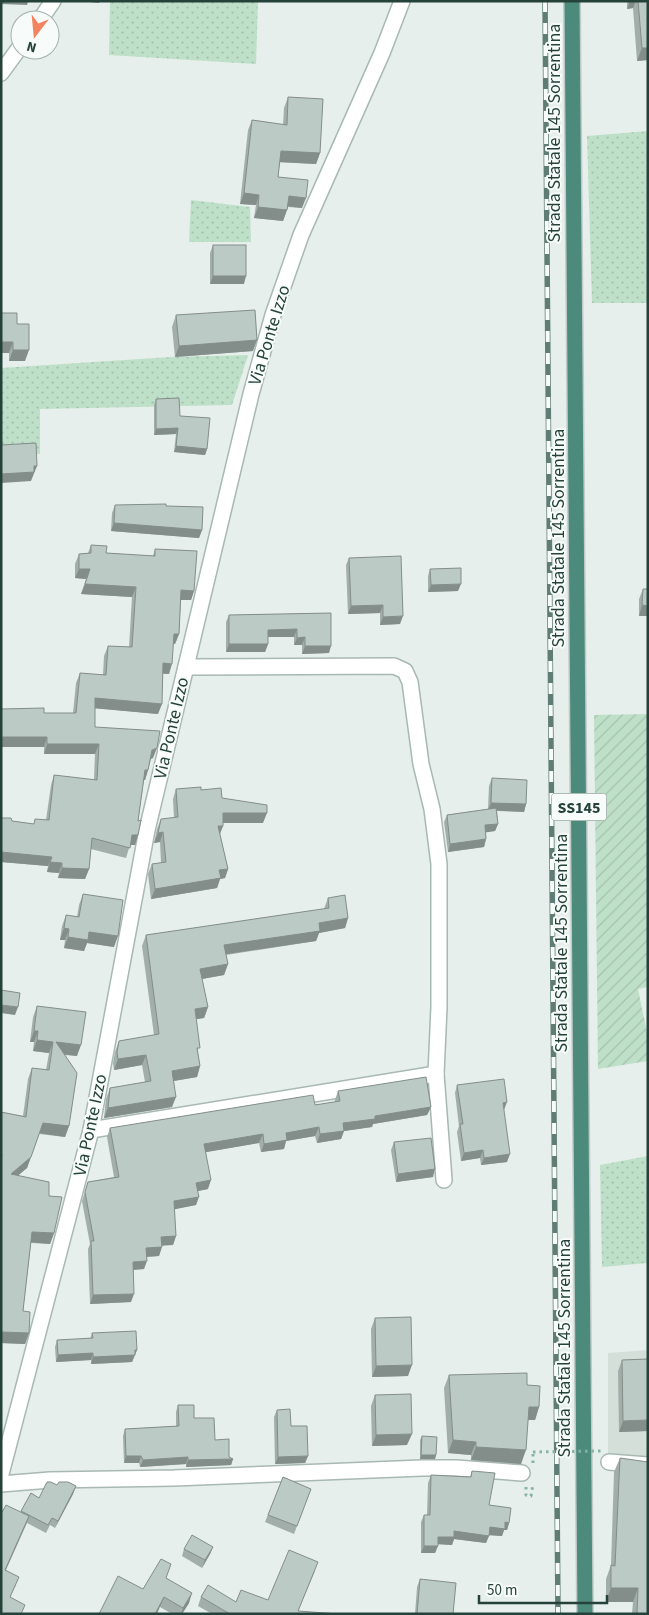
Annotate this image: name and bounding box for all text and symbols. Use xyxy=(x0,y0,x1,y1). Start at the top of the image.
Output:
north arrow xyxy=(10,10,60,60)
street label: Strada Statale 145 Sorrentina xyxy=(542,24,567,242)
text: N xyxy=(24,36,39,57)
street label: Via Ponte Izzo xyxy=(242,282,297,388)
street label: Strada Statale 145 Sorrentina xyxy=(546,429,571,647)
street label: Via Ponte Izzo xyxy=(148,675,195,781)
road number: SS145 xyxy=(552,794,606,820)
street label: Strada Statale 145 Sorrentina xyxy=(549,834,574,1052)
street label: Via Ponte Izzo xyxy=(67,1072,113,1178)
street label: Strada Statale 145 Sorrentina xyxy=(552,1239,577,1457)
scale bar xyxy=(479,1572,606,1604)
text: 50 m xyxy=(487,1580,517,1601)

